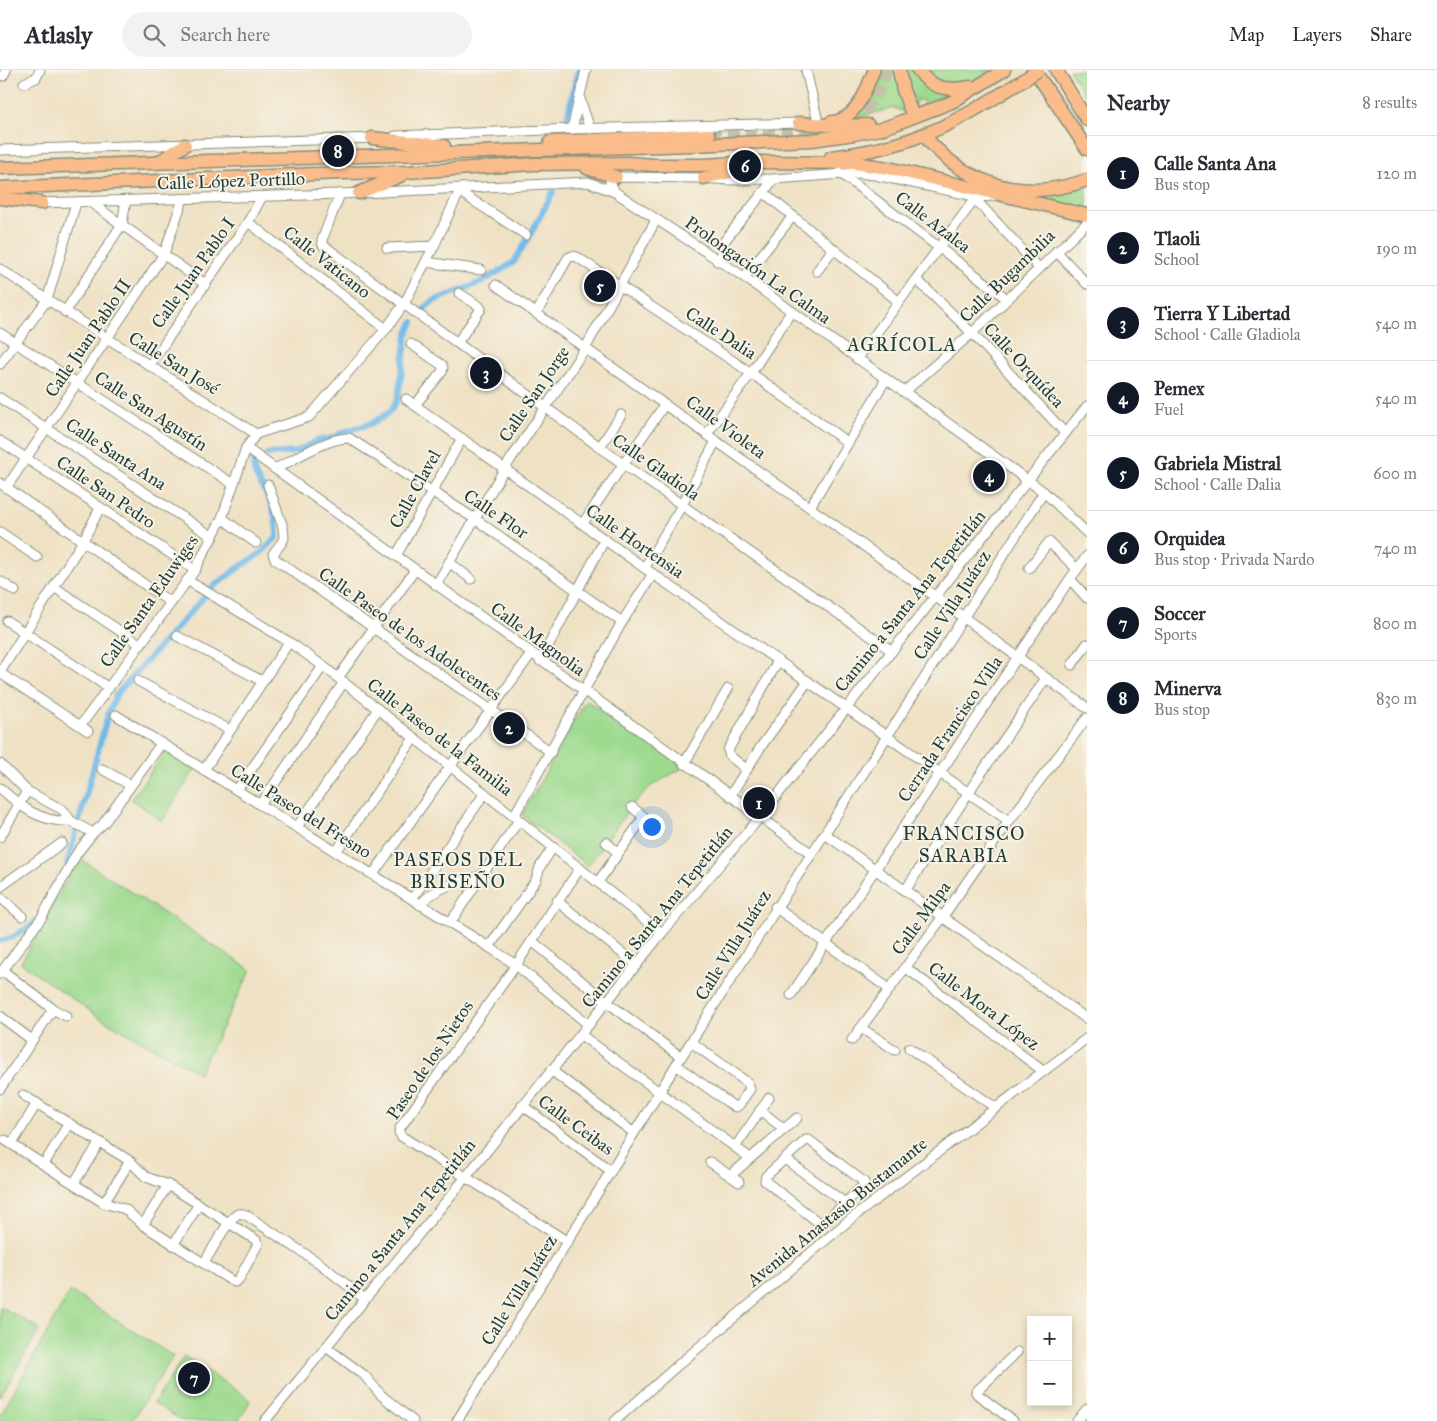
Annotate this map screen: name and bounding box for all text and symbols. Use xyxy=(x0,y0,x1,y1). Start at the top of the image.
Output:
search box xyxy=(122,12,472,57)
text: Atlasly xyxy=(25,20,92,50)
icon: search xyxy=(140,21,168,49)
text: Search here xyxy=(180,23,270,46)
text: Map xyxy=(1229,24,1264,46)
text: Layers xyxy=(1292,24,1342,46)
text: Share xyxy=(1370,24,1412,46)
text: Nearby xyxy=(1107,90,1170,116)
text: 8 results xyxy=(1362,93,1417,112)
pin: 8 xyxy=(322,132,354,170)
pin: 6 xyxy=(729,147,761,185)
text: Calle Santa Ana xyxy=(1154,152,1276,175)
text: 1 xyxy=(1120,164,1126,183)
text: 120 m xyxy=(1377,164,1417,183)
street label: Calle López Portillo xyxy=(157,167,305,195)
text: Bus stop xyxy=(1154,175,1210,194)
street label: Calle Azalea xyxy=(891,186,975,258)
street label: Prolongación La Calma xyxy=(680,211,836,330)
street label: Calle Juan Pablo I xyxy=(147,213,240,333)
street label: Calle Vaticano xyxy=(279,221,375,303)
street label: Calle Bugambilia xyxy=(955,225,1060,328)
text: Tlaoli xyxy=(1154,227,1200,250)
text: 2 xyxy=(1119,239,1127,258)
text: 190 m xyxy=(1376,239,1417,258)
text: School xyxy=(1154,250,1199,269)
pin: 5 xyxy=(584,267,616,305)
street label: Calle Juan Pablo II xyxy=(40,274,137,402)
street label: Calle Dalia xyxy=(681,302,761,364)
text: Tierra Y Libertad xyxy=(1154,302,1290,325)
text: 3 xyxy=(1120,314,1126,333)
text: 540 m xyxy=(1375,314,1417,333)
street label: Calle Orquídea xyxy=(978,318,1069,413)
text: School · Calle Gladiola xyxy=(1154,325,1301,344)
street label: Calle San José xyxy=(124,326,224,401)
district label: AGRÍCOLA xyxy=(846,332,957,356)
street label: Calle San Jorge xyxy=(494,342,575,447)
pin: 3 xyxy=(470,354,502,392)
street label: Calle San Agustín xyxy=(90,366,212,457)
text: Pemex xyxy=(1154,377,1205,400)
text: 4 xyxy=(1119,389,1127,408)
text: 540 m xyxy=(1375,389,1417,408)
street label: Calle Violeta xyxy=(682,391,771,464)
text: Fuel xyxy=(1154,400,1184,419)
street label: Calle Santa Ana xyxy=(61,413,171,495)
street label: Calle Gladiola xyxy=(608,429,704,506)
street label: Calle Clavel xyxy=(384,446,446,532)
street label: Calle San Pedro xyxy=(52,451,160,533)
text: Gabriela Mistral xyxy=(1154,452,1281,475)
pin: 4 xyxy=(973,457,1005,495)
text: 5 xyxy=(1119,464,1127,483)
text: 600 m xyxy=(1373,464,1417,483)
text: School · Calle Dalia xyxy=(1154,475,1281,494)
street label: Calle Flor xyxy=(459,484,533,544)
street label: Calle Hortensia xyxy=(582,499,689,583)
street label: Camino a Santa Ana Tepetitlán xyxy=(830,505,990,696)
text: Orquidea xyxy=(1154,527,1225,550)
street label: Calle Santa Eduwiges xyxy=(95,530,204,672)
text: 6 xyxy=(1119,539,1127,558)
text: 740 m xyxy=(1374,539,1417,558)
street label: Calle Villa Juárez xyxy=(908,546,996,664)
text: Bus stop · Privada Nardo xyxy=(1154,550,1315,569)
street label: Calle Paseo de los Adolecentes xyxy=(314,562,506,706)
street label: Calle Magnolia xyxy=(486,597,590,682)
text: Soccer xyxy=(1154,602,1206,625)
text: 7 xyxy=(1119,614,1127,633)
text: 800 m xyxy=(1373,614,1417,633)
text: Sports xyxy=(1154,625,1197,644)
street label: Cerrada Francisco Villa xyxy=(893,651,1007,806)
street label: Calle Paseo de la Familia xyxy=(363,673,518,801)
text: Minerva xyxy=(1154,677,1221,700)
text: 8 xyxy=(1119,689,1127,708)
text: 830 m xyxy=(1376,689,1417,708)
text: Bus stop xyxy=(1154,700,1210,719)
pin: 2 xyxy=(493,709,525,747)
street label: Calle Paseo del Fresno xyxy=(227,759,375,863)
pin: 1 xyxy=(743,784,775,822)
your location xyxy=(639,814,665,840)
street label: Camino a Santa Ana Tepetitlán xyxy=(577,821,737,1012)
district label: FRANCISCO SARABIA xyxy=(903,822,1026,867)
district label: PASEOS DEL BRISEÑO xyxy=(393,848,523,893)
street label: Calle Milpa xyxy=(887,876,955,959)
street label: Calle Villa Juárez xyxy=(690,886,777,1005)
street label: Calle Mora López xyxy=(924,957,1044,1055)
street label: Paseo de los Nietos xyxy=(382,996,478,1124)
street label: Calle Ceibas xyxy=(534,1090,618,1160)
street label: Avenida Anastasio Bustamante xyxy=(742,1133,931,1292)
street label: Camino a Santa Ana Tepetitlán xyxy=(320,1134,480,1325)
street label: Calle Villa Juárez xyxy=(476,1231,563,1350)
map controls xyxy=(1027,1316,1072,1406)
button: + xyxy=(1027,1316,1072,1361)
pin: 7 xyxy=(178,1359,210,1397)
button: − xyxy=(1027,1361,1072,1406)

